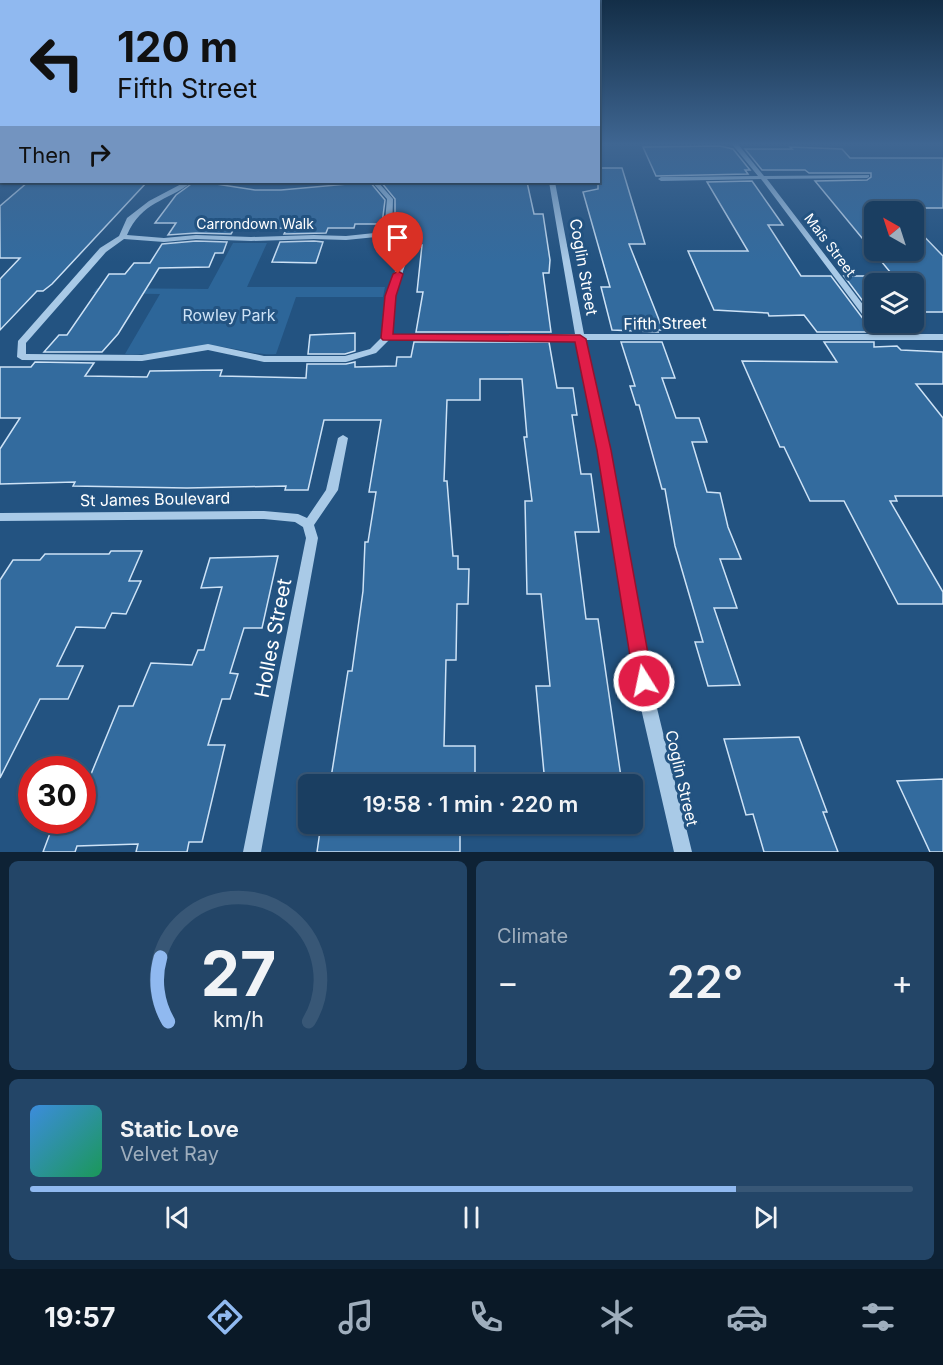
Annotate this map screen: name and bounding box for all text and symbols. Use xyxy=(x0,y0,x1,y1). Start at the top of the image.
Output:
text: 120 m xyxy=(117,21,238,72)
icon: left xyxy=(18,24,96,102)
text: Fifth Street xyxy=(117,72,257,105)
icon: right xyxy=(83,138,116,171)
text: Then xyxy=(18,142,71,168)
north arrow xyxy=(864,201,924,261)
map controls xyxy=(864,201,924,333)
street label: Mais Street xyxy=(801,210,860,280)
pin xyxy=(372,212,423,274)
street label: Carrondown Walk xyxy=(196,215,314,232)
street label: Coglin Street xyxy=(566,217,602,317)
icon: arrive xyxy=(381,221,414,254)
button: layers xyxy=(864,273,924,333)
park label: Rowley Park xyxy=(182,305,276,325)
street label: Fifth Street xyxy=(623,312,707,334)
street label: St James Boulevard xyxy=(80,488,230,510)
street label: Holles Street xyxy=(250,576,296,700)
position arrow xyxy=(612,649,676,713)
street label: Coglin Street xyxy=(661,728,703,828)
speed limit sign: 30 xyxy=(18,756,96,834)
text: 19:58 · 1 min · 220 m xyxy=(363,791,578,817)
text: Climate xyxy=(497,924,568,948)
text: 27 xyxy=(200,936,276,1011)
text: 22° xyxy=(667,954,743,1009)
text: − xyxy=(497,962,519,1002)
text: + xyxy=(891,962,913,1002)
text: km/h xyxy=(213,1007,263,1033)
text: Static Love xyxy=(120,1116,239,1142)
text: Velvet Ray xyxy=(120,1142,219,1166)
icon: previous xyxy=(161,1201,194,1234)
icon: pause xyxy=(455,1201,488,1234)
icon: next xyxy=(749,1201,782,1234)
icon: directions xyxy=(204,1296,246,1338)
icon: music xyxy=(335,1296,377,1338)
icon: phone xyxy=(465,1296,507,1338)
icon: climate xyxy=(596,1296,638,1338)
icon: car xyxy=(726,1296,768,1338)
icon: filters xyxy=(857,1296,899,1338)
text: 19:57 xyxy=(44,1301,115,1334)

